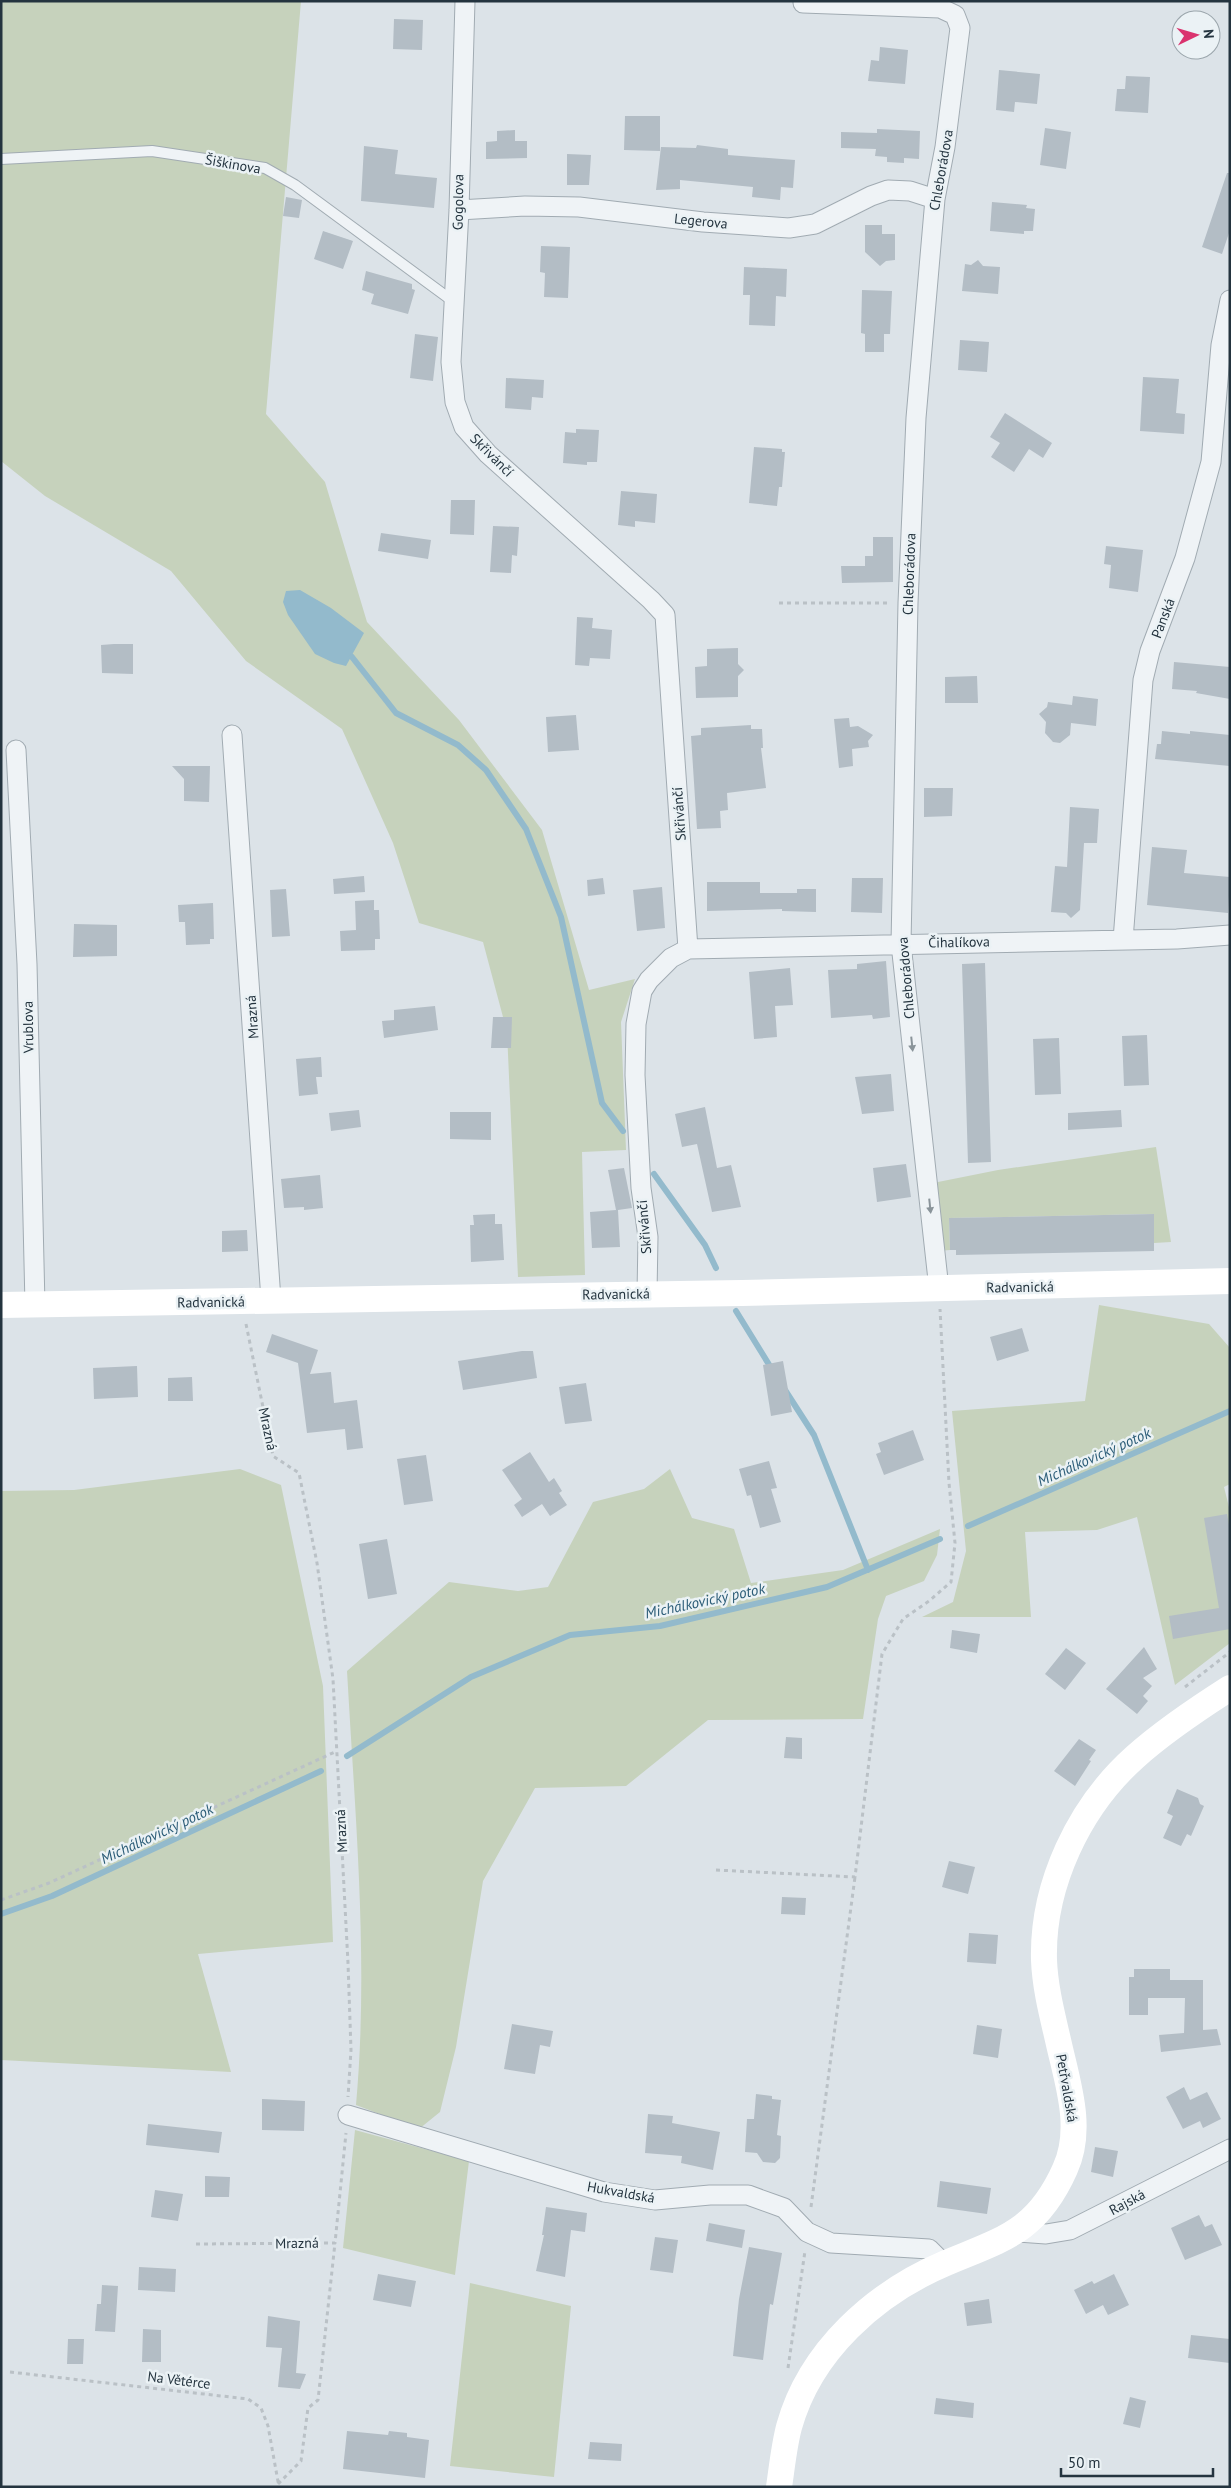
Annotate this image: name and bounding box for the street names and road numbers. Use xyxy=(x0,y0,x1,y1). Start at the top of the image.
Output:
street label: Chleborádova xyxy=(925,128,957,212)
street label: Šiškinova xyxy=(204,150,262,178)
street label: Gogolova xyxy=(449,174,467,230)
street label: Legerova xyxy=(673,209,729,233)
street label: Skřivánčí xyxy=(467,430,518,481)
street label: Chleborádova xyxy=(899,533,919,615)
street label: Panská xyxy=(1147,595,1179,641)
street label: Skřivánčí xyxy=(668,786,690,842)
street label: Čihalíkova xyxy=(928,932,990,952)
street label: Chleborádova xyxy=(893,936,919,1020)
street label: Mrazná xyxy=(241,995,263,1039)
street label: Vrublova xyxy=(19,1001,37,1054)
street label: Skřivánčí xyxy=(633,1199,655,1255)
street label: Radvanická xyxy=(986,1277,1054,1297)
street label: Radvanická xyxy=(582,1284,650,1304)
street label: Radvanická xyxy=(177,1292,245,1312)
street label: Mrazná xyxy=(255,1406,281,1452)
street label: Mrazná xyxy=(331,1809,351,1853)
street label: Petřvaldská xyxy=(1052,2053,1082,2123)
street label: Hukvaldská xyxy=(586,2177,656,2207)
street label: Rajská xyxy=(1106,2185,1148,2219)
street label: Mrazná xyxy=(275,2234,319,2252)
street label: Na Větérce xyxy=(146,2367,212,2393)

